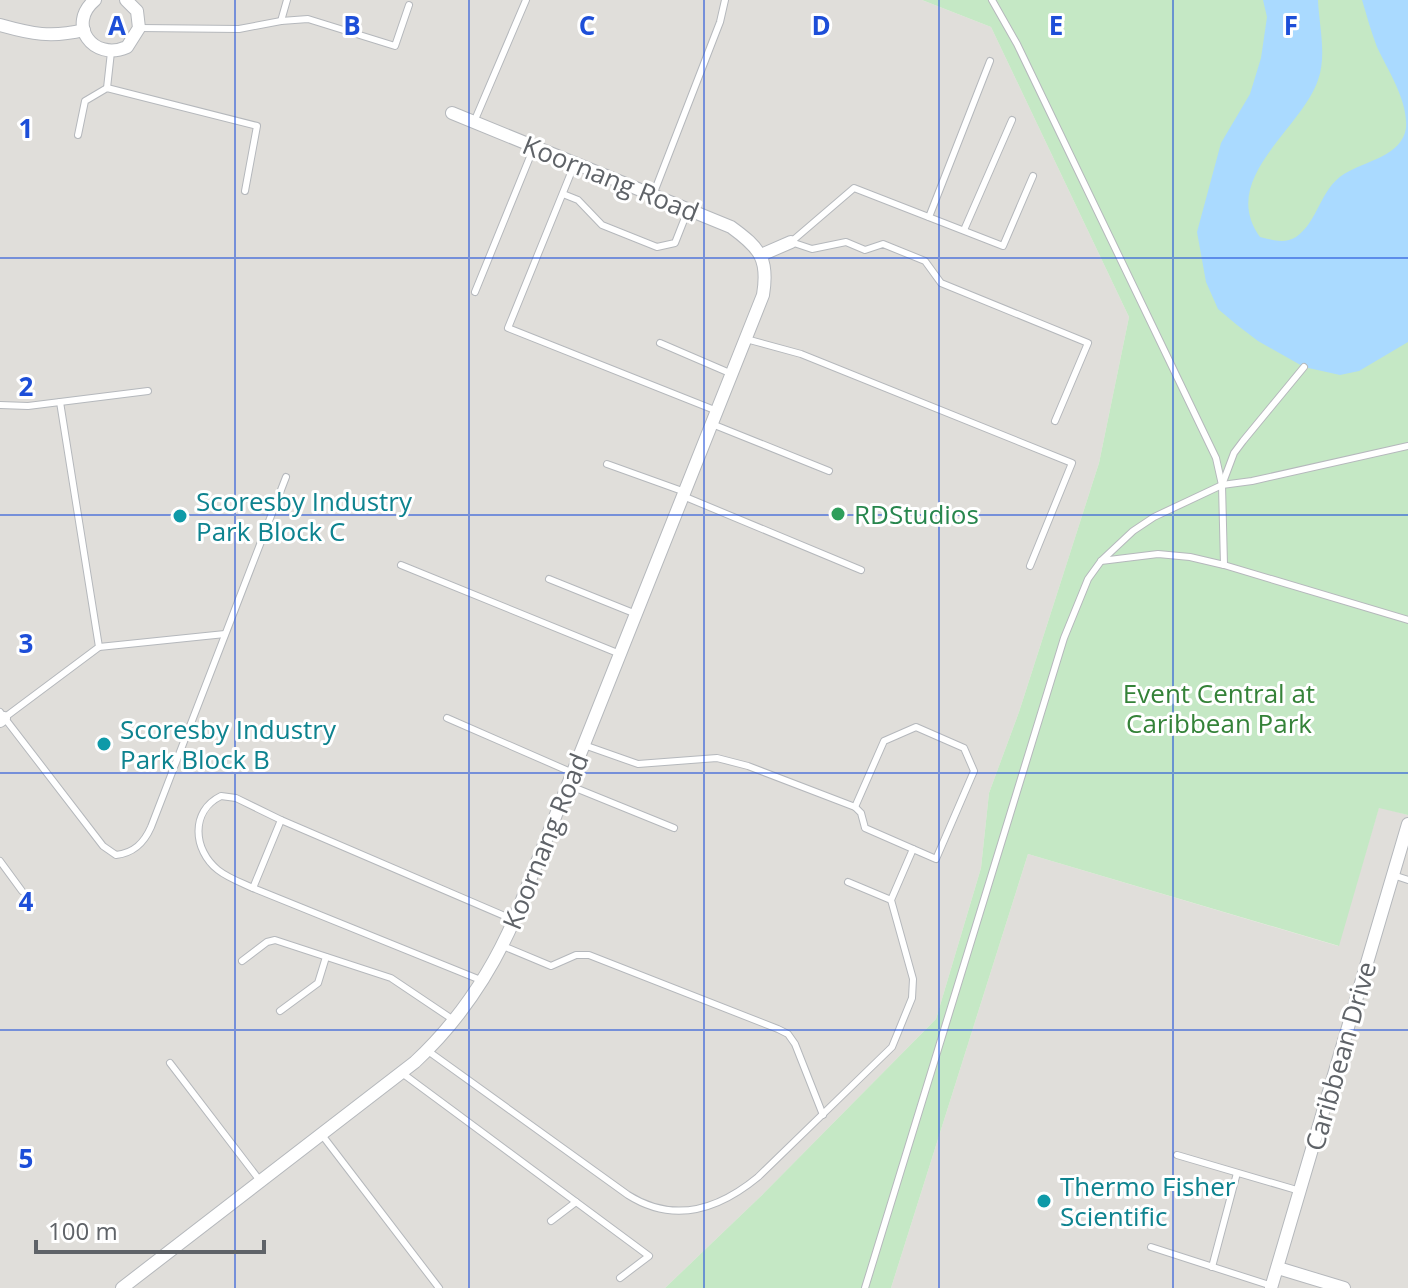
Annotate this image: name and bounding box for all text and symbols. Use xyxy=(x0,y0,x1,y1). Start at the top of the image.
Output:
text: A xyxy=(108,7,126,43)
text: B xyxy=(343,7,361,43)
text: C xyxy=(579,7,595,43)
text: D xyxy=(811,7,831,43)
text: E xyxy=(1049,7,1063,43)
text: F xyxy=(1284,7,1298,43)
text: 1 xyxy=(19,110,33,146)
street label: Koornang Road xyxy=(518,126,704,230)
text: 2 xyxy=(19,368,34,404)
place label: Scoresby Industry Park Block C xyxy=(196,483,413,549)
place label: RDStudios xyxy=(854,496,979,532)
marker: RDStudios xyxy=(829,505,847,523)
marker: Scoresby Industry Park Block C xyxy=(171,507,189,525)
text: 3 xyxy=(19,625,33,661)
park label: Event Central at Caribbean Park xyxy=(1123,675,1315,741)
place label: Scoresby Industry Park Block B xyxy=(120,711,337,777)
marker: Scoresby Industry Park Block B xyxy=(95,735,113,753)
street label: Koornang Road xyxy=(493,748,597,934)
text: 4 xyxy=(19,883,34,919)
street label: Caribbean Drive xyxy=(1296,957,1384,1155)
text: 5 xyxy=(19,1140,33,1176)
place label: Thermo Fisher Scientific xyxy=(1060,1168,1236,1234)
marker: Thermo Fisher Scientific xyxy=(1035,1192,1053,1210)
scale bar xyxy=(36,1204,264,1254)
text: 100 m xyxy=(48,1214,118,1247)

